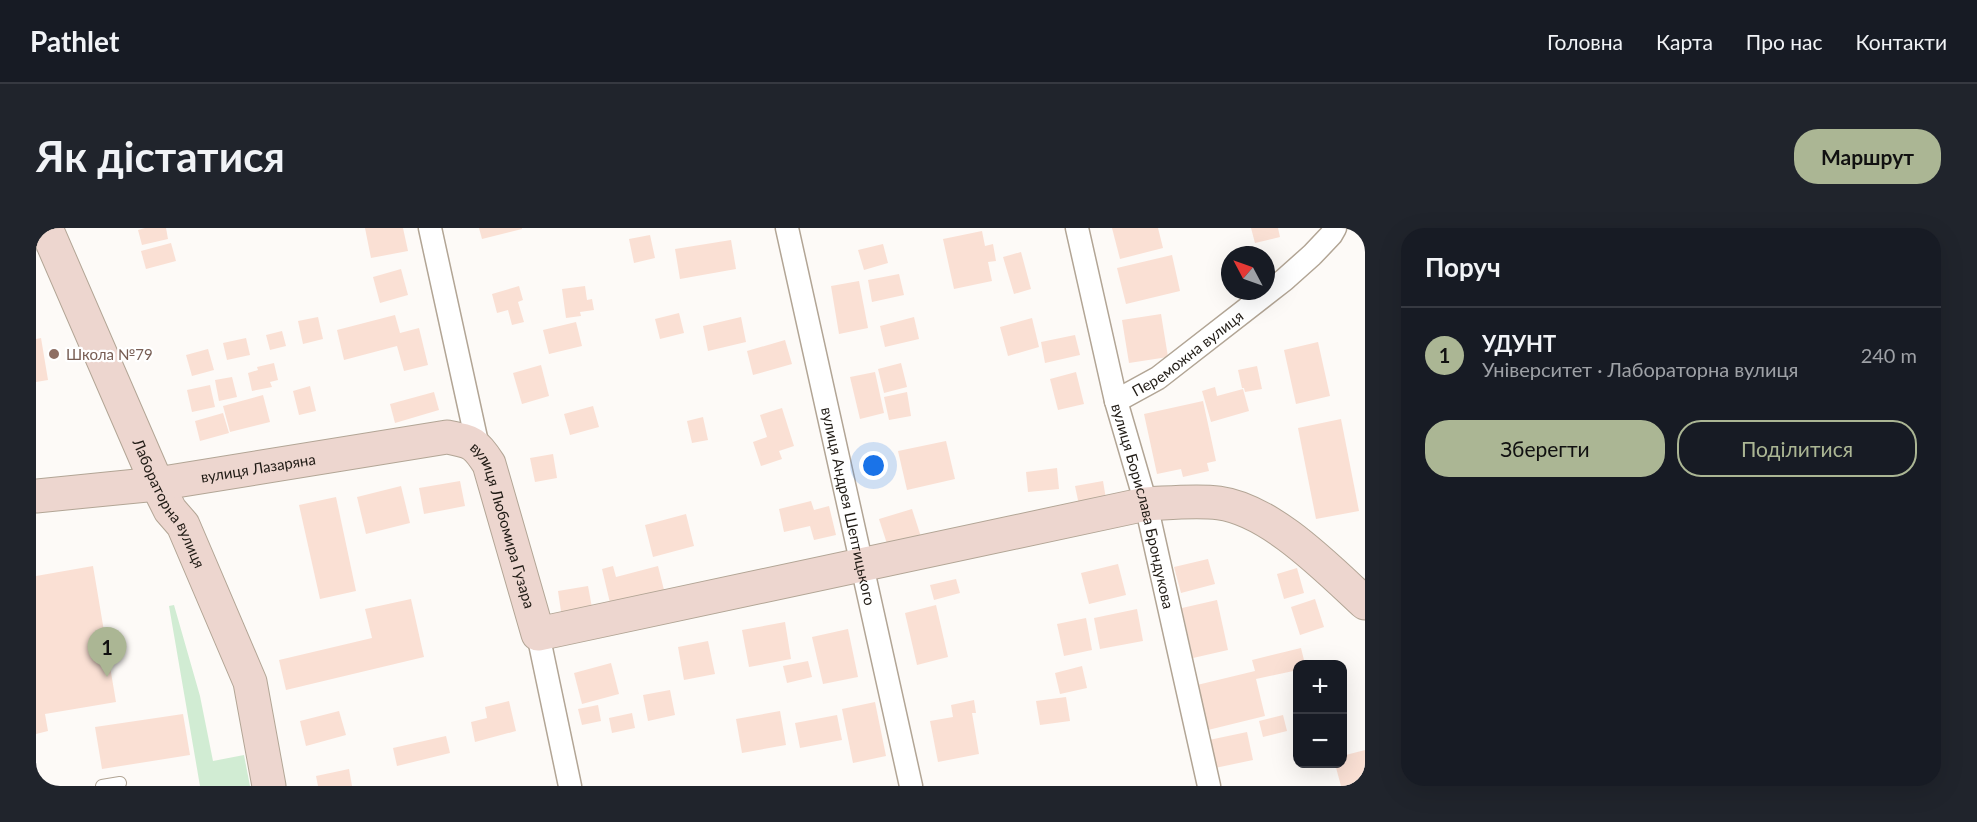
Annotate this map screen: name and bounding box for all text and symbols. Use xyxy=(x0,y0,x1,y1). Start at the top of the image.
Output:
text: Pathlet xyxy=(30,24,119,58)
text: Головна xyxy=(1547,29,1623,54)
text: Карта xyxy=(1656,29,1713,54)
text: Про нас xyxy=(1746,29,1822,54)
text: Контакти xyxy=(1855,29,1947,54)
button: Маршрут xyxy=(1794,129,1941,184)
text: Як дістатися xyxy=(36,131,285,181)
north arrow xyxy=(1221,246,1275,300)
text: Поруч xyxy=(1425,251,1501,283)
street label: Переможна вулиця xyxy=(1128,306,1246,400)
text: УДУНТ xyxy=(1482,330,1556,357)
text: 1 xyxy=(1439,343,1450,367)
text: 240 m xyxy=(1861,343,1917,367)
place label: Школа №79 xyxy=(66,345,153,363)
marker: Школа №79 xyxy=(47,347,61,361)
text: Університет · Лабораторна вулиця xyxy=(1482,357,1798,381)
street label: вулиця Борислава Брондукова xyxy=(1108,401,1178,610)
street label: вулиця Андрея Шептицького xyxy=(818,405,880,607)
button: Зберегти xyxy=(1425,420,1665,477)
button: Поділитися xyxy=(1677,420,1917,477)
street label: Лабораторна вулиця xyxy=(129,435,209,571)
street label: вулиця Любомира Гузара xyxy=(467,438,539,610)
street label: вулиця Лазаряна xyxy=(199,449,317,486)
your location xyxy=(859,451,888,480)
pin: 1 xyxy=(88,628,126,677)
map controls xyxy=(1293,660,1347,768)
button: + xyxy=(1293,660,1347,714)
button: − xyxy=(1293,714,1347,768)

